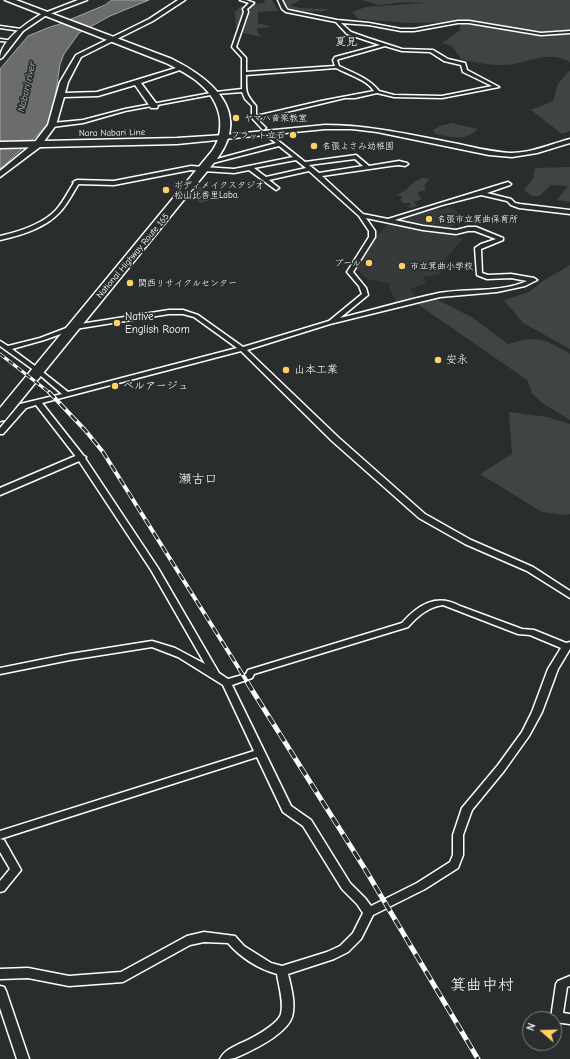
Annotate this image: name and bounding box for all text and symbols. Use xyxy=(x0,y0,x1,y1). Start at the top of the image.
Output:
district label: 夏見 xyxy=(335,35,357,49)
water label: Nabari river xyxy=(15,61,39,113)
marker: ヤマハ音楽教室 xyxy=(231,113,241,123)
place label: ヤマハ音楽教室 xyxy=(244,113,307,123)
street label: Nara Nabari Line xyxy=(79,127,145,139)
place label: フラット立石 xyxy=(231,130,285,140)
marker: フラット立石 xyxy=(288,130,298,140)
marker: 名張よさみ幼稚園 xyxy=(309,141,319,151)
place label: 名張よさみ幼稚園 xyxy=(322,141,394,151)
place label: ボディメイクスタジオ 松山比香里Labo. xyxy=(174,180,264,201)
marker: ボディメイクスタジオ 松山比香里Labo. xyxy=(161,185,171,195)
street label: National Highway Route 165 xyxy=(94,211,172,301)
marker: 名張市立箕曲保育所 xyxy=(424,214,434,224)
place label: 名張市立箕曲保育所 xyxy=(437,214,518,224)
place label: プール xyxy=(335,258,361,268)
marker: プール xyxy=(364,258,374,268)
marker: 市立箕曲小学校 xyxy=(397,261,407,271)
place label: 市立箕曲小学校 xyxy=(410,261,473,271)
marker: 関西リサイクルセンター xyxy=(125,278,135,288)
place label: 関西リサイクルセンター xyxy=(138,278,237,288)
place label: Native English Room xyxy=(125,310,190,336)
marker: Native English Room xyxy=(112,318,122,328)
place label: 安永 xyxy=(446,353,468,367)
marker: 安永 xyxy=(433,355,443,365)
place label: 山本工業 xyxy=(294,363,338,377)
marker: 山本工業 xyxy=(281,365,291,375)
place label: ベルアージュ xyxy=(123,379,189,393)
marker: ベルアージュ xyxy=(110,381,120,391)
district label: 瀬古口 xyxy=(179,471,217,487)
district label: 箕曲中村 xyxy=(450,975,514,995)
north arrow xyxy=(522,1011,562,1051)
text: N xyxy=(524,1021,539,1033)

